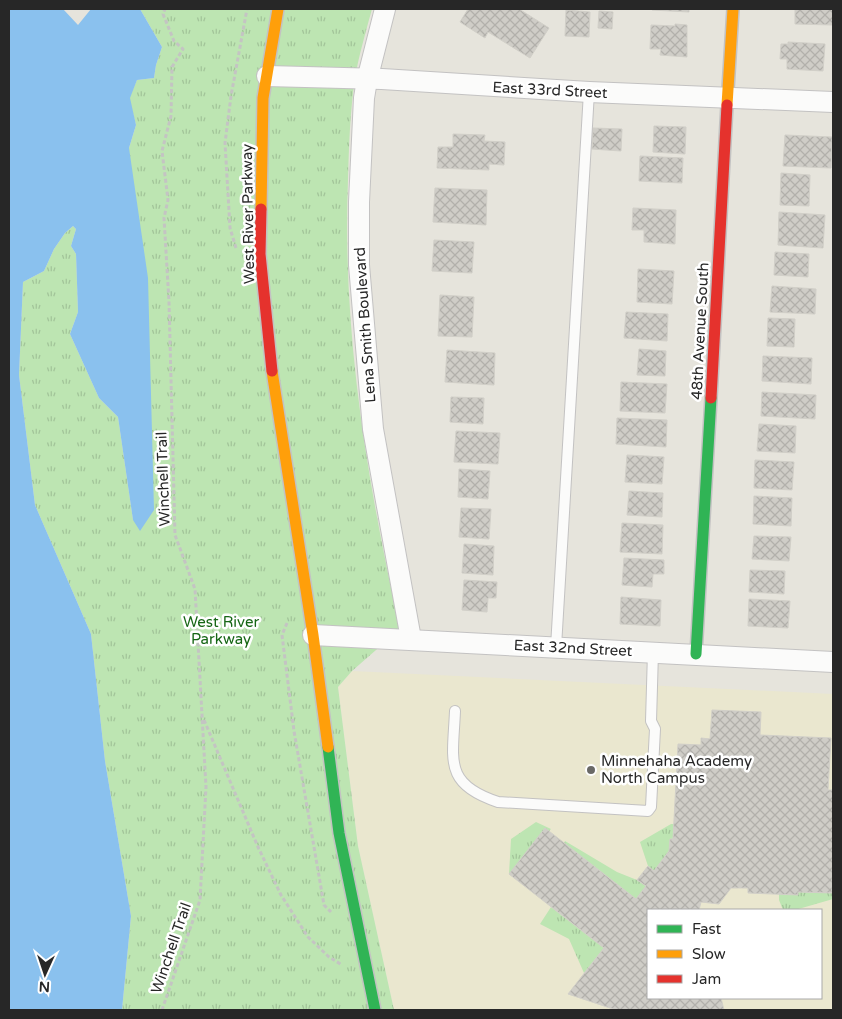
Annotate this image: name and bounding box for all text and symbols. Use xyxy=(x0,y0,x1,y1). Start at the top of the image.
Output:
street label: East 33rd Street xyxy=(492,78,608,102)
street label: West River Parkway xyxy=(238,144,258,284)
street label: Lena Smith Boulevard xyxy=(351,247,379,403)
street label: 48th Avenue South xyxy=(687,262,713,400)
street label: Winchell Trail xyxy=(152,431,174,527)
park label: West River Parkway xyxy=(183,613,259,648)
street label: East 32nd Street xyxy=(513,636,633,660)
place label: Minnehaha Academy North Campus xyxy=(601,752,752,787)
marker: Minnehaha Academy North Campus xyxy=(585,764,597,776)
street label: Winchell Trail xyxy=(147,900,195,996)
legend xyxy=(647,909,822,999)
text: Fast xyxy=(692,920,722,938)
text: Slow xyxy=(692,945,726,963)
north arrow xyxy=(20,949,70,999)
text: Jam xyxy=(692,970,721,988)
text: N xyxy=(38,978,50,995)

